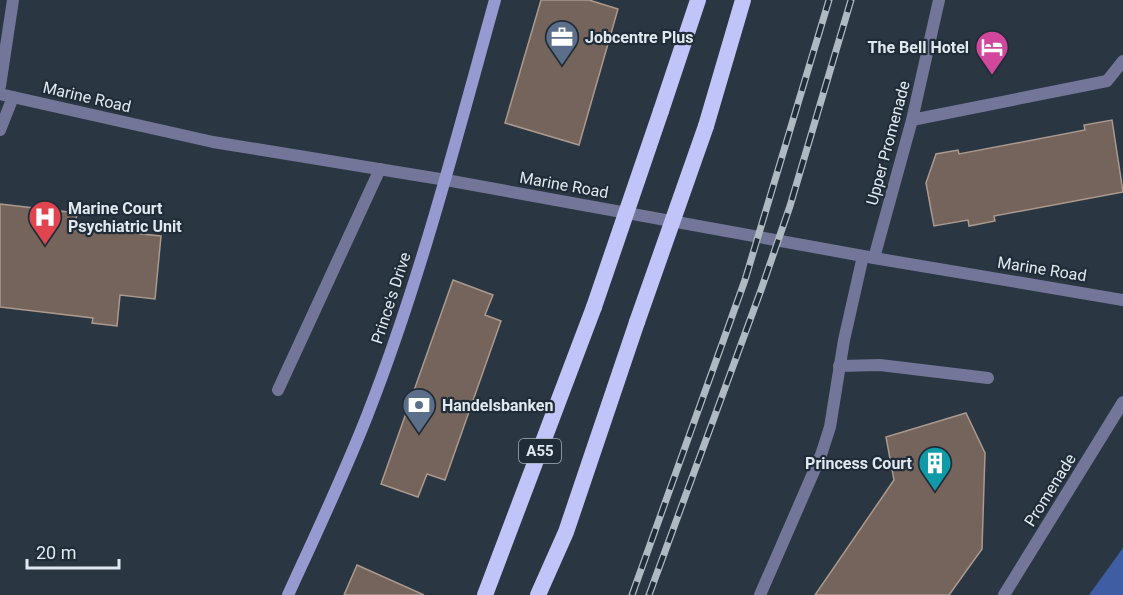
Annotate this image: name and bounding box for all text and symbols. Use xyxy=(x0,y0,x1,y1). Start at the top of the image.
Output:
office icon: Jobcentre Plus xyxy=(544,19,580,66)
place label: Jobcentre Plus xyxy=(585,28,693,47)
hotel icon: The Bell Hotel xyxy=(974,29,1010,76)
place label: The Bell Hotel xyxy=(868,38,969,57)
street label: Marine Road xyxy=(41,78,133,116)
street label: Upper Promenade xyxy=(862,79,914,207)
street label: Marine Road xyxy=(518,168,610,202)
hospital icon: Marine Court Psychiatric Unit xyxy=(27,199,63,246)
place label: Marine Court Psychiatric Unit xyxy=(68,199,182,236)
street label: Prince's Drive xyxy=(367,250,415,346)
street label: Marine Road xyxy=(996,253,1088,285)
bank icon: Handelsbanken xyxy=(401,387,437,434)
place label: Handelsbanken xyxy=(442,396,553,415)
road number: A55 xyxy=(519,439,561,463)
building icon: Princess Court xyxy=(917,445,953,492)
street label: Promenade xyxy=(1020,450,1080,530)
place label: Princess Court xyxy=(805,454,913,473)
scale bar xyxy=(27,532,118,570)
text: 20 m xyxy=(36,542,76,563)

